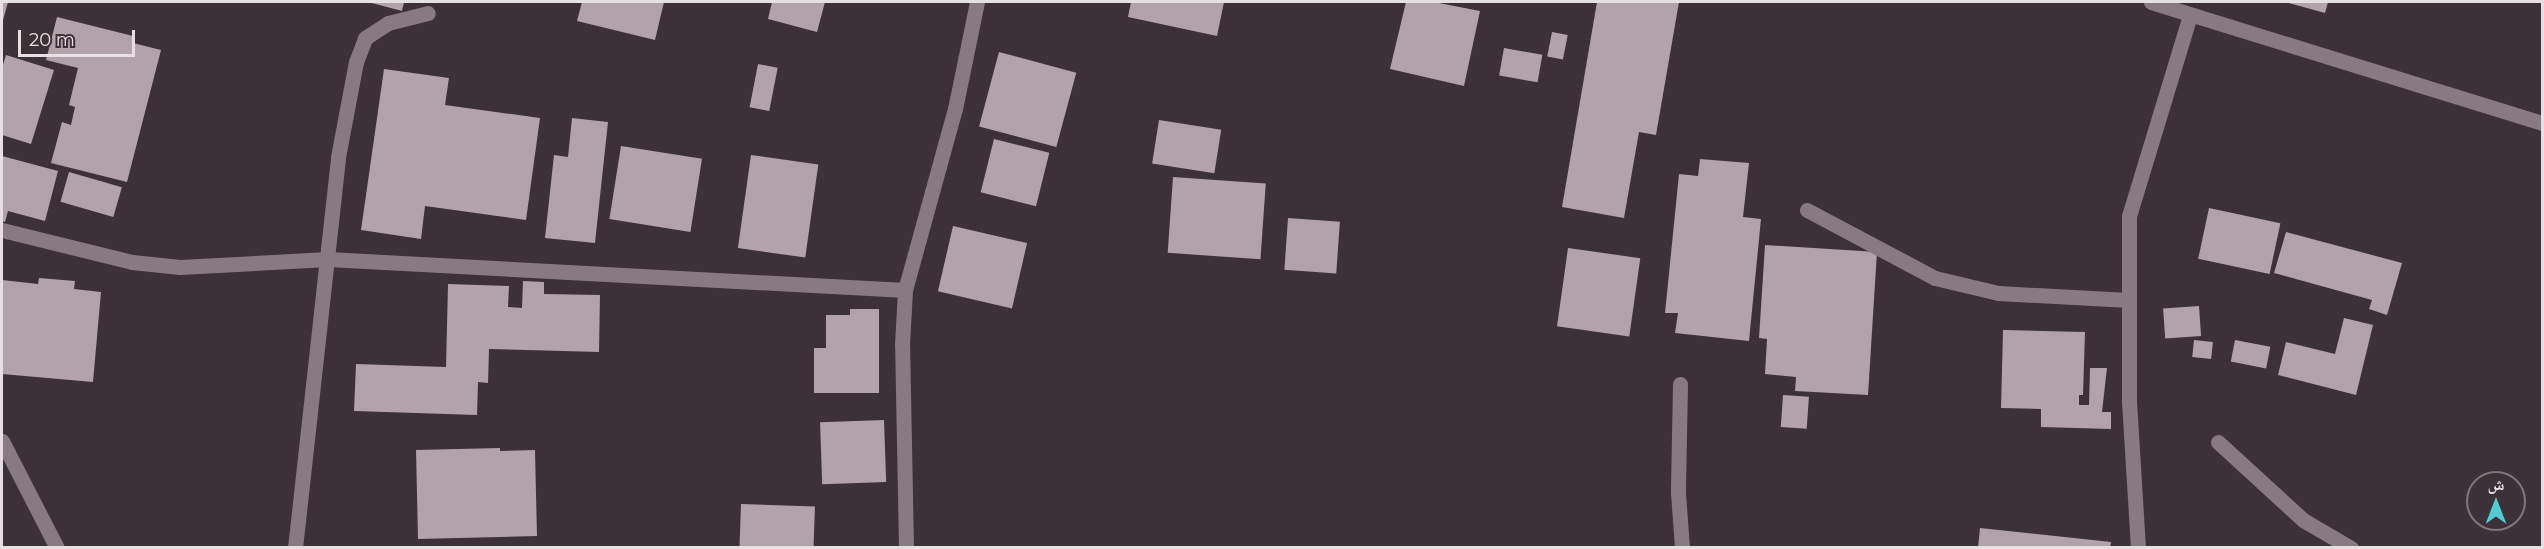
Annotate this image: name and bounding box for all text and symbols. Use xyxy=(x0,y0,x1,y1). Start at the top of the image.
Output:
scale bar xyxy=(21,18,138,56)
text: 20 m xyxy=(29,29,75,51)
north arrow xyxy=(2466,471,2526,531)
text: ش xyxy=(2488,475,2504,494)

